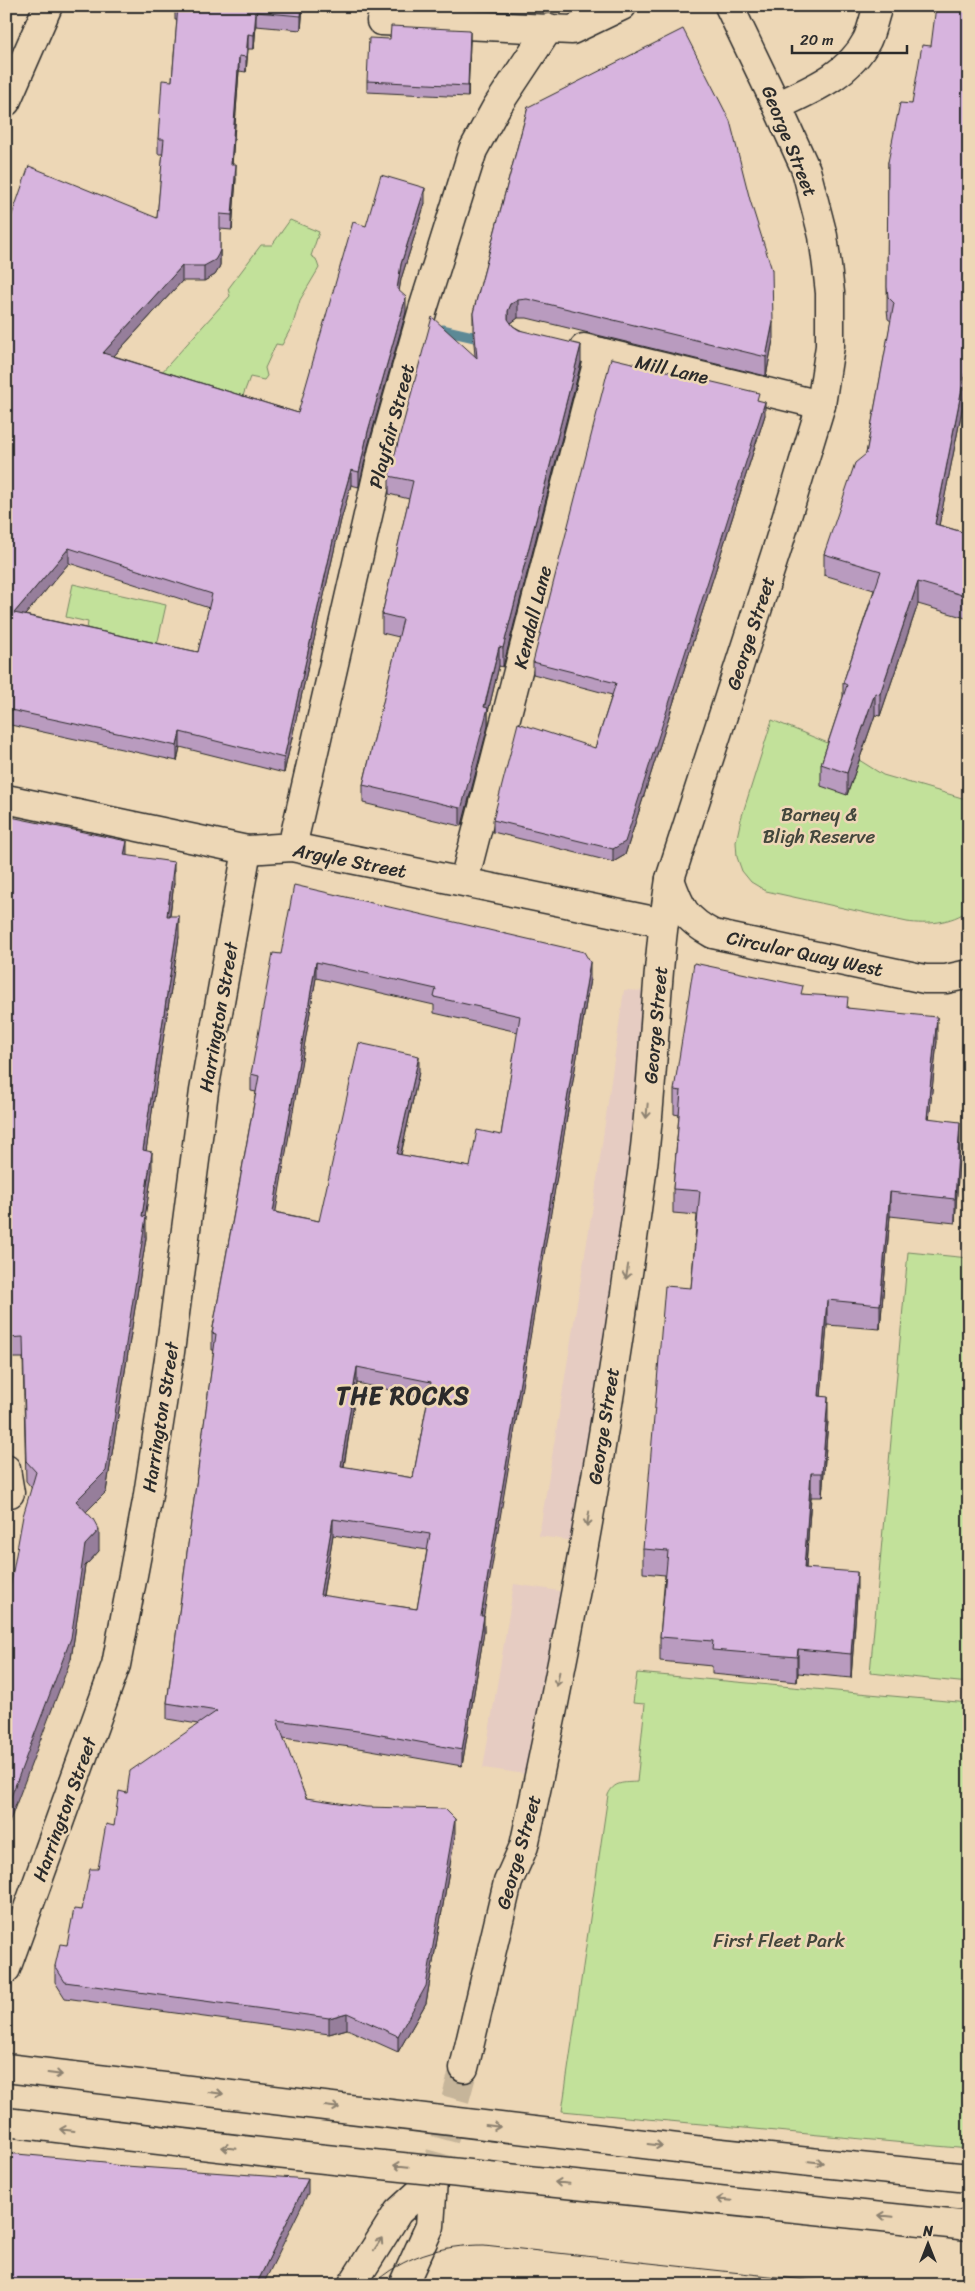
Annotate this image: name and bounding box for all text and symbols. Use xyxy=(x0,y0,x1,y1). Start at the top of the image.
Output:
scale bar xyxy=(792,22,908,54)
text: 20 m xyxy=(800,27,834,53)
street label: George Street xyxy=(752,80,827,202)
street label: Mill Lane xyxy=(632,345,712,394)
street label: Playfair Street xyxy=(359,360,424,492)
street label: Kendall Lane xyxy=(504,562,561,672)
street label: George Street xyxy=(717,572,784,694)
park label: Barney & Bligh Reserve xyxy=(763,798,876,853)
street label: Argyle Street xyxy=(289,833,409,888)
street label: Circular Quay West xyxy=(724,921,886,986)
street label: Harrington Street xyxy=(189,938,248,1095)
street label: George Street xyxy=(634,965,677,1085)
one-way arrow xyxy=(642,1103,652,1119)
one-way arrow xyxy=(621,1264,631,1280)
street label: Harrington Street xyxy=(132,1338,189,1495)
street label: George Street xyxy=(578,1365,629,1487)
district label: THE ROCKS xyxy=(336,1375,470,1417)
one-way arrow xyxy=(583,1511,593,1527)
one-way arrow xyxy=(553,1670,562,1686)
street label: Harrington Street xyxy=(23,1731,106,1886)
street label: George Street xyxy=(486,1791,551,1913)
park label: First Fleet Park xyxy=(713,1924,846,1957)
one-way arrow xyxy=(46,2069,62,2079)
one-way arrow xyxy=(208,2089,224,2099)
one-way arrow xyxy=(324,2102,340,2112)
one-way arrow xyxy=(485,2121,501,2131)
one-way arrow xyxy=(59,2125,75,2135)
one-way arrow xyxy=(646,2140,662,2150)
one-way arrow xyxy=(221,2143,237,2153)
one-way arrow xyxy=(808,2158,824,2167)
one-way arrow xyxy=(393,2161,409,2171)
one-way arrow xyxy=(555,2178,571,2188)
one-way arrow xyxy=(716,2195,732,2204)
one-way arrow xyxy=(878,2211,894,2221)
north arrow xyxy=(902,2218,952,2268)
text: N xyxy=(922,2219,933,2244)
one-way arrow xyxy=(373,2237,383,2251)

